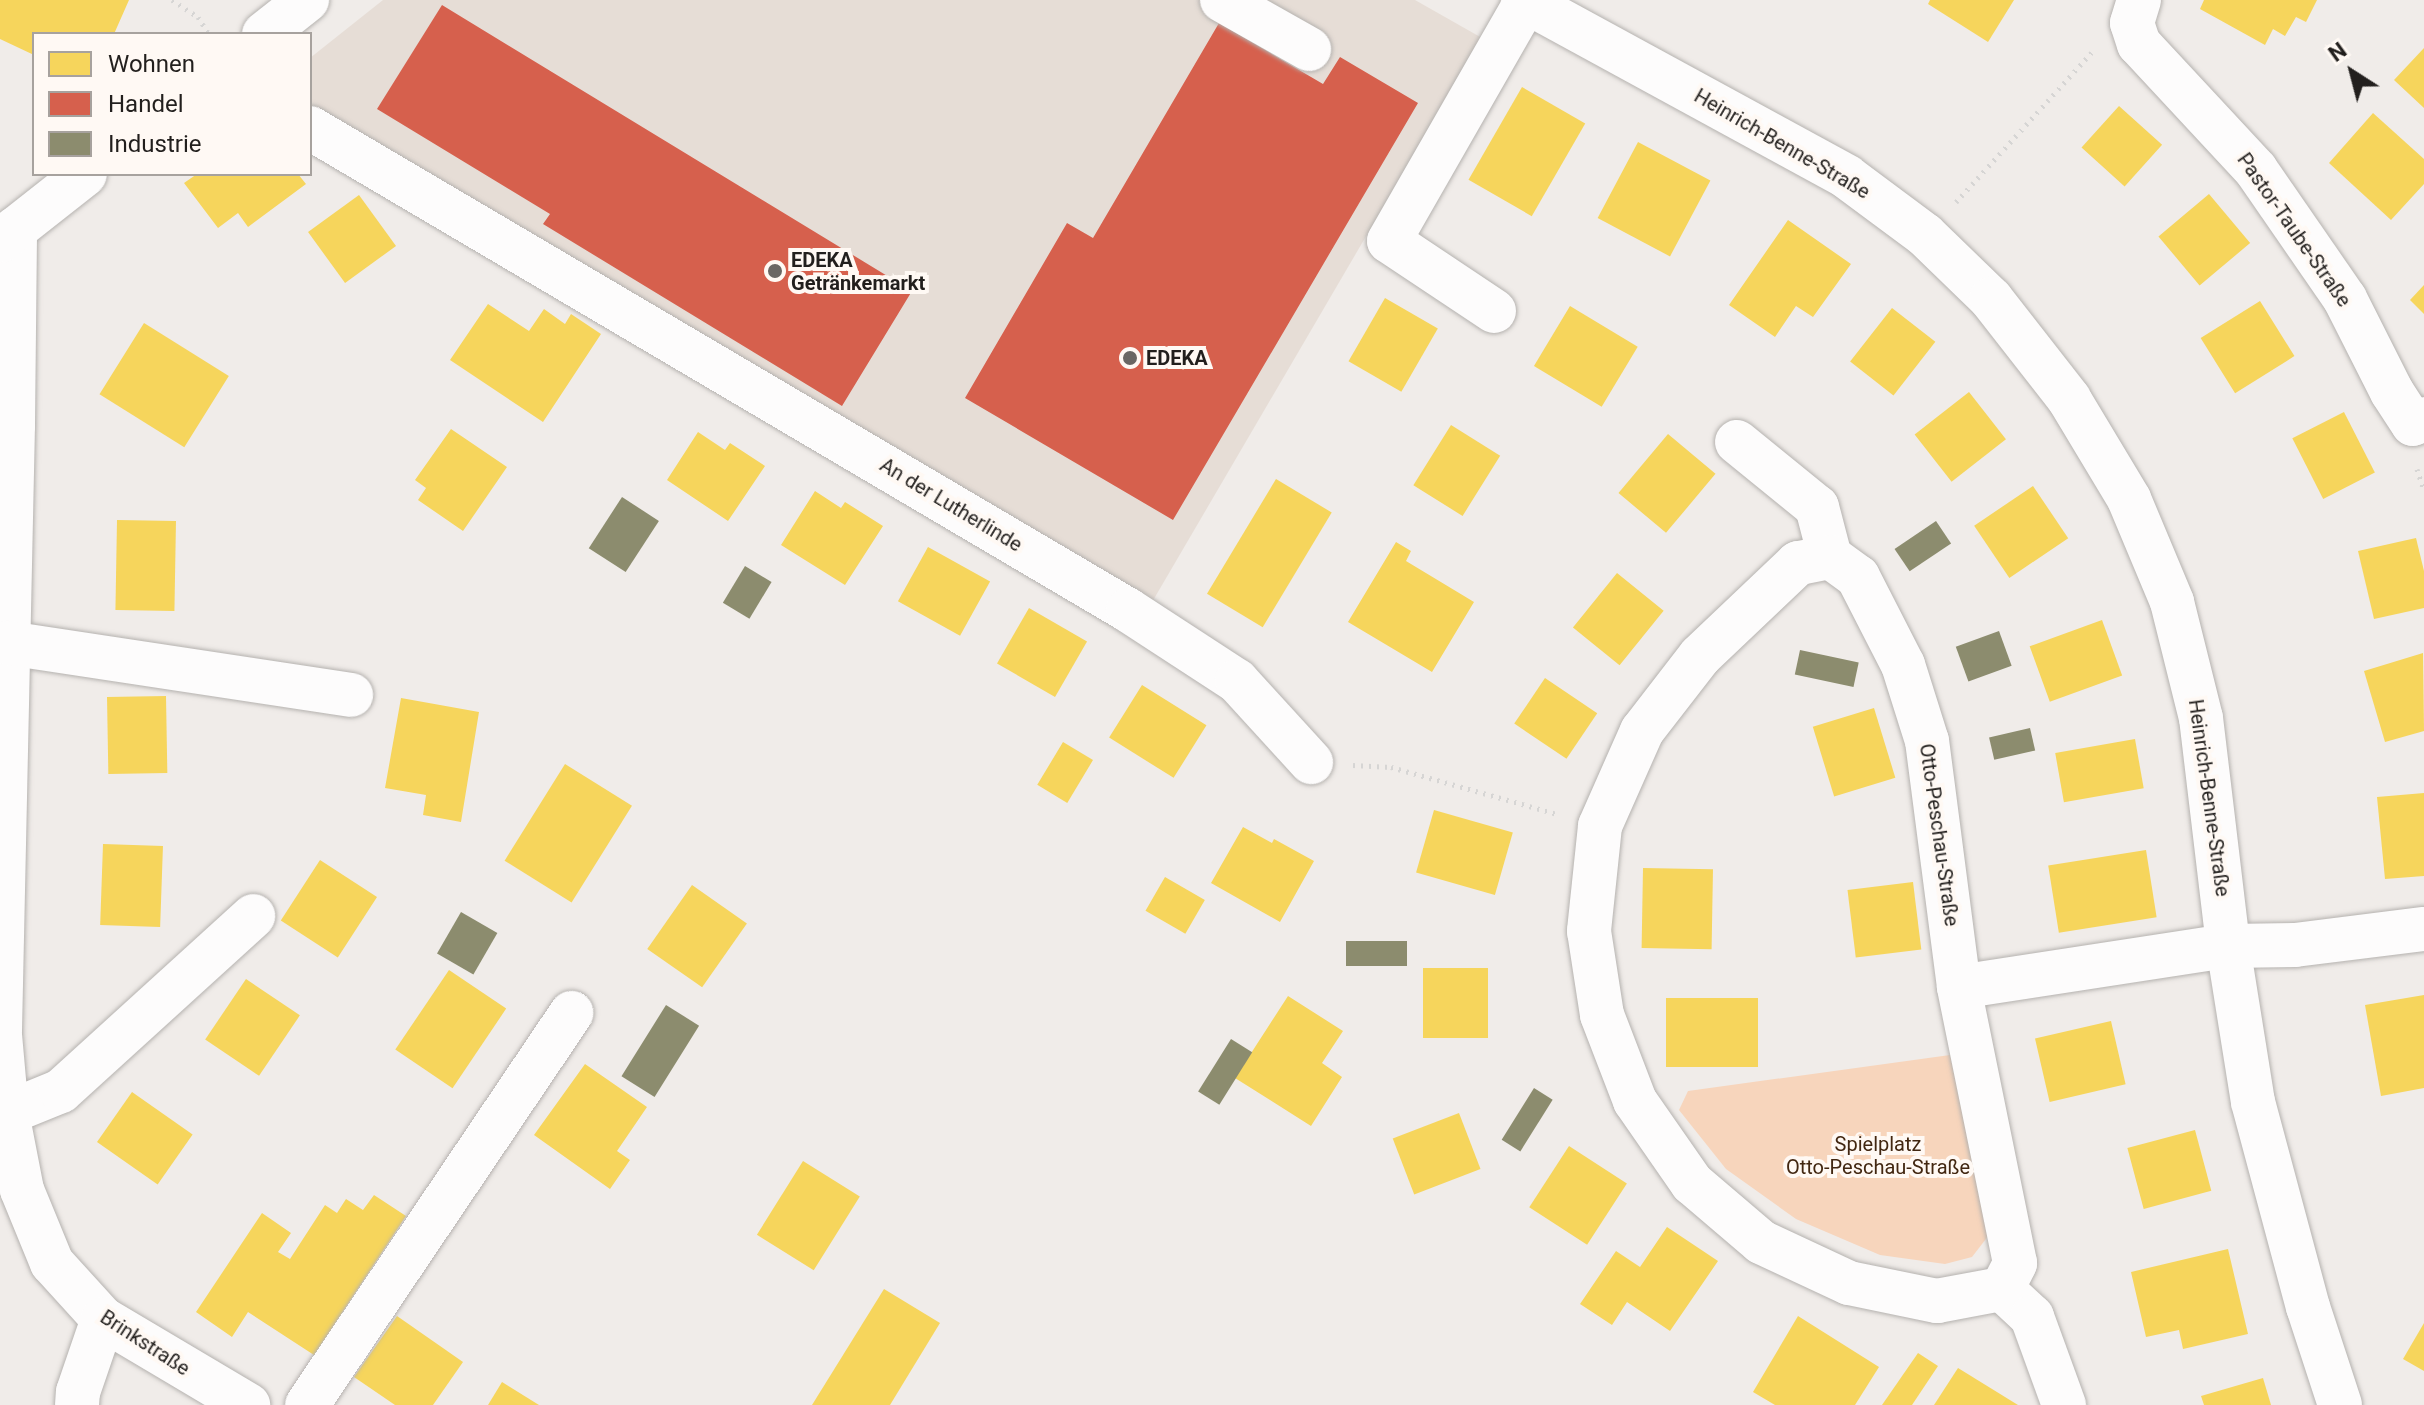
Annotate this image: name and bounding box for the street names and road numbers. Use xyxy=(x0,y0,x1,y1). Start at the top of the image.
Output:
street label: Heinrich-Benne-Straße xyxy=(1690,84,1874,204)
street label: Pastor-Taube-Straße xyxy=(2232,149,2356,311)
street label: An der Lutherlinde xyxy=(876,453,1026,557)
street label: Heinrich-Benne-Straße xyxy=(2183,698,2235,898)
street label: Otto-Peschau-Straße xyxy=(1914,742,1964,928)
street label: Brinkstraße xyxy=(96,1305,194,1381)

